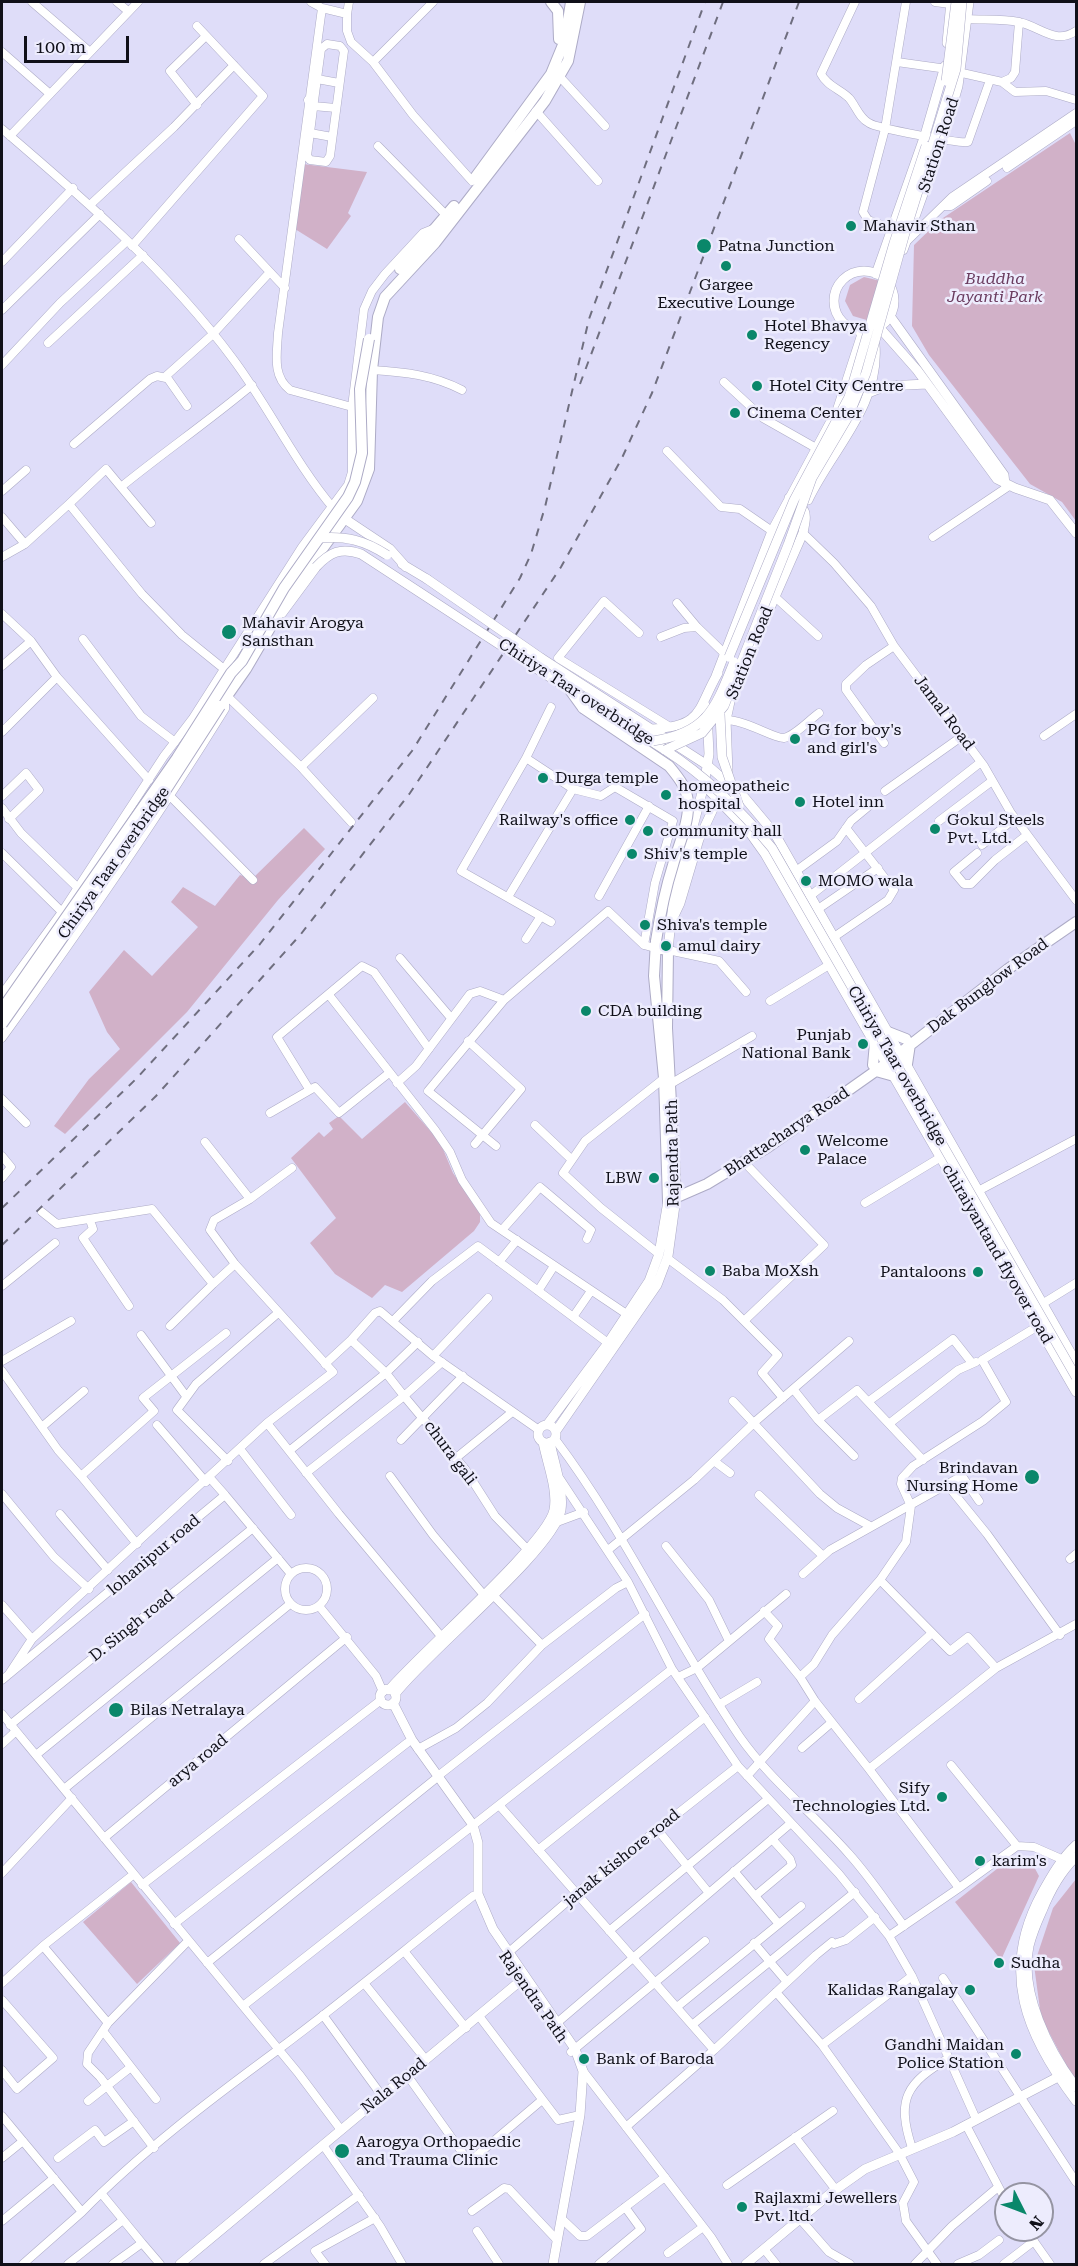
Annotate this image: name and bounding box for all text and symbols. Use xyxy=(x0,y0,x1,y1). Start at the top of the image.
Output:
scale bar xyxy=(27,24,132,62)
text: 100 m xyxy=(35,36,86,57)
street label: Station Road xyxy=(915,95,963,195)
place label: Mahavir Sthan xyxy=(863,216,976,236)
marker: Mahavir Sthan xyxy=(844,219,858,233)
place label: Patna Junction xyxy=(718,236,835,256)
marker: Patna Junction xyxy=(695,237,713,255)
marker: Gargee Executive Lounge xyxy=(719,259,733,273)
park label: Buddha Jayanti Park xyxy=(947,269,1043,307)
place label: Gargee Executive Lounge xyxy=(657,275,795,313)
place label: Hotel Bhavya Regency xyxy=(764,316,867,354)
marker: Hotel Bhavya Regency xyxy=(745,328,759,342)
place label: Hotel City Centre xyxy=(769,376,904,396)
marker: Hotel City Centre xyxy=(750,379,764,393)
place label: Cinema Center xyxy=(747,403,862,423)
marker: Cinema Center xyxy=(728,406,742,420)
street label: Station Road xyxy=(723,604,777,702)
place label: Mahavir Arogya Sansthan xyxy=(242,613,364,651)
marker: Mahavir Arogya Sansthan xyxy=(220,623,238,641)
street label: Chiriya Taar overbridge xyxy=(495,635,657,749)
street label: Jamal Road xyxy=(910,672,978,754)
place label: PG for boy's and girl's xyxy=(807,720,901,758)
marker: PG for boy's and girl's xyxy=(788,732,802,746)
place label: Durga temple xyxy=(555,768,659,788)
marker: Durga temple xyxy=(536,771,550,785)
place label: homeopatheic hospital xyxy=(678,776,789,814)
street label: Chiriya Taar overbridge xyxy=(54,783,174,943)
marker: homeopatheic hospital xyxy=(659,788,673,802)
place label: Hotel inn xyxy=(812,792,884,812)
marker: Hotel inn xyxy=(793,795,807,809)
place label: Railway's office xyxy=(499,810,618,830)
place label: Gokul Steels Pvt. Ltd. xyxy=(947,810,1044,848)
marker: Railway's office xyxy=(623,813,637,827)
place label: community hall xyxy=(660,821,782,841)
marker: Gokul Steels Pvt. Ltd. xyxy=(928,822,942,836)
marker: community hall xyxy=(641,824,655,838)
place label: Shiv's temple xyxy=(644,844,747,864)
marker: Shiv's temple xyxy=(625,847,639,861)
place label: MOMO wala xyxy=(818,871,913,891)
marker: MOMO wala xyxy=(799,874,813,888)
place label: Shiva's temple xyxy=(657,915,767,935)
marker: Shiva's temple xyxy=(638,918,652,932)
street label: Dak Bunglow Road xyxy=(924,934,1052,1038)
place label: amul dairy xyxy=(678,936,760,956)
marker: amul dairy xyxy=(659,939,673,953)
street label: Chiriya Taar overbridge xyxy=(843,983,951,1149)
place label: CDA building xyxy=(598,1001,702,1021)
marker: CDA building xyxy=(579,1004,593,1018)
place label: Punjab National Bank xyxy=(742,1025,851,1063)
marker: Punjab National Bank xyxy=(856,1037,870,1051)
street label: Bhattacharya Road xyxy=(721,1083,853,1181)
street label: Rajendra Path xyxy=(662,1099,684,1207)
place label: Welcome Palace xyxy=(817,1131,888,1169)
marker: Welcome Palace xyxy=(798,1143,812,1157)
street label: chiraiyantand flyover road xyxy=(938,1161,1056,1347)
place label: LBW xyxy=(605,1168,642,1188)
marker: LBW xyxy=(647,1171,661,1185)
place label: Baba MoXsh xyxy=(722,1261,819,1281)
place label: Pantaloons xyxy=(880,1262,966,1282)
marker: Baba MoXsh xyxy=(703,1264,717,1278)
marker: Pantaloons xyxy=(971,1265,985,1279)
street label: chura gali xyxy=(420,1417,480,1489)
place label: Brindavan Nursing Home xyxy=(906,1458,1018,1496)
marker: Brindavan Nursing Home xyxy=(1023,1468,1041,1486)
street label: lohanipur road xyxy=(104,1511,204,1599)
street label: D. Singh road xyxy=(86,1586,178,1666)
place label: Bilas Netralaya xyxy=(130,1700,245,1720)
marker: Bilas Netralaya xyxy=(107,1701,125,1719)
street label: arya road xyxy=(164,1730,232,1792)
place label: Sify Technologies Ltd. xyxy=(793,1778,930,1816)
marker: Sify Technologies Ltd. xyxy=(935,1790,949,1804)
street label: janak kishore road xyxy=(560,1805,684,1911)
place label: karim's xyxy=(992,1851,1047,1871)
marker: karim's xyxy=(973,1854,987,1868)
street label: Rajendra Path xyxy=(494,1947,572,2047)
place label: Sudha xyxy=(1011,1953,1060,1973)
marker: Sudha xyxy=(992,1956,1006,1970)
place label: Kalidas Rangalay xyxy=(827,1980,958,2000)
marker: Kalidas Rangalay xyxy=(963,1983,977,1997)
place label: Gandhi Maidan Police Station xyxy=(884,2035,1004,2073)
marker: Gandhi Maidan Police Station xyxy=(1009,2047,1023,2061)
place label: Bank of Baroda xyxy=(596,2049,714,2069)
marker: Bank of Baroda xyxy=(577,2052,591,2066)
street label: Nala Road xyxy=(358,2054,430,2118)
place label: Aarogya Orthopaedic and Trauma Clinic xyxy=(356,2132,521,2170)
marker: Aarogya Orthopaedic and Trauma Clinic xyxy=(333,2142,351,2160)
north arrow xyxy=(994,2182,1054,2242)
place label: Rajlaxmi Jewellers Pvt. ltd. xyxy=(754,2188,897,2226)
marker: Rajlaxmi Jewellers Pvt. ltd. xyxy=(735,2200,749,2214)
text: N xyxy=(1025,2212,1047,2234)

